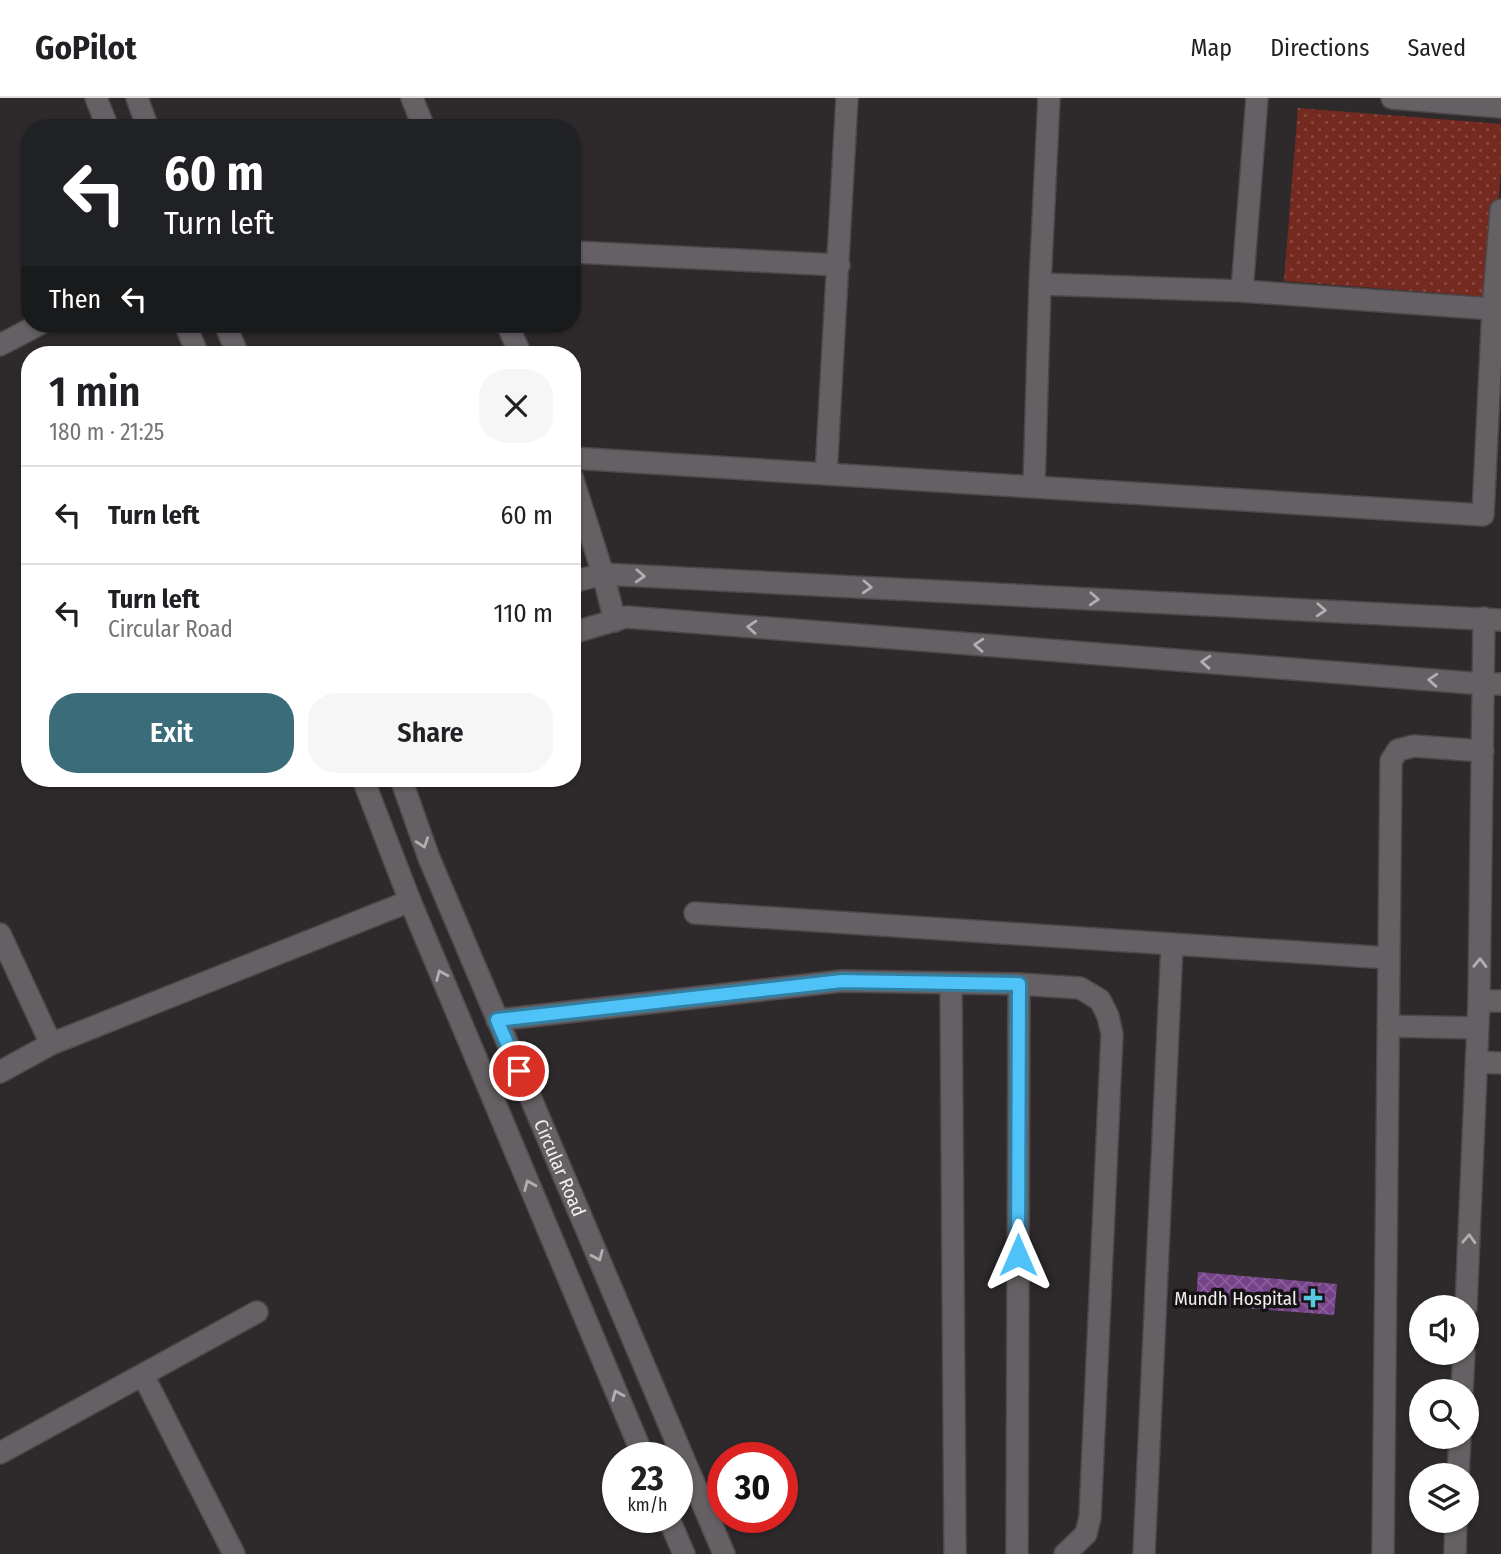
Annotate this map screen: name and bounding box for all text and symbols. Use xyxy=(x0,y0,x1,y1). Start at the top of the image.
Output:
text: GoPilot xyxy=(35,28,137,68)
text: Map xyxy=(1191,34,1232,62)
text: Directions xyxy=(1270,34,1369,62)
text: Saved xyxy=(1407,34,1466,62)
text: 60 m xyxy=(164,144,264,203)
icon: left xyxy=(49,147,140,238)
text: Turn left xyxy=(164,204,274,242)
icon: left xyxy=(115,280,153,318)
text: Then xyxy=(49,284,101,315)
text: 1 min xyxy=(49,367,140,417)
button: close xyxy=(479,369,553,443)
text: 180 m · 21:25 xyxy=(49,418,164,446)
icon: left xyxy=(49,496,87,534)
text: Turn left xyxy=(108,500,200,531)
text: 60 m xyxy=(500,500,553,531)
one-way arrow xyxy=(634,568,645,583)
one-way arrow xyxy=(861,580,872,595)
text: Turn left xyxy=(108,584,200,615)
one-way arrow xyxy=(1089,591,1100,606)
icon: left xyxy=(49,594,87,632)
text: 110 m xyxy=(493,598,553,629)
one-way arrow xyxy=(1316,603,1327,618)
text: Circular Road xyxy=(108,615,233,643)
one-way arrow xyxy=(747,620,758,635)
one-way arrow xyxy=(973,638,984,653)
one-way arrow xyxy=(1200,655,1211,670)
one-way arrow xyxy=(1427,673,1438,688)
button: Exit xyxy=(49,693,294,773)
button: Share xyxy=(308,693,553,773)
one-way arrow xyxy=(415,837,429,849)
one-way arrow xyxy=(1472,957,1488,968)
one-way arrow xyxy=(435,970,449,982)
pin xyxy=(489,1041,549,1101)
icon: arrive xyxy=(500,1052,538,1090)
street label: Circular Road xyxy=(529,1116,591,1220)
one-way arrow xyxy=(523,1180,537,1192)
position arrow xyxy=(981,1218,1055,1292)
one-way arrow xyxy=(1461,1233,1476,1244)
one-way arrow xyxy=(589,1249,603,1261)
place label: Mundh Hospital xyxy=(1174,1287,1297,1310)
marker: Mundh Hospital xyxy=(1303,1288,1323,1308)
map controls xyxy=(1409,1295,1479,1533)
button: sound xyxy=(1409,1295,1479,1365)
button: search xyxy=(1409,1379,1479,1449)
one-way arrow xyxy=(611,1390,625,1402)
speed limit sign: 30 xyxy=(707,1442,798,1533)
text: 23 xyxy=(631,1457,664,1499)
button: layers xyxy=(1409,1463,1479,1533)
text: km/h xyxy=(627,1494,668,1516)

